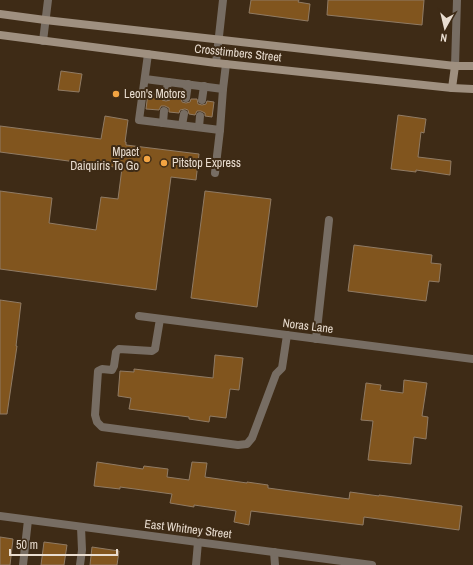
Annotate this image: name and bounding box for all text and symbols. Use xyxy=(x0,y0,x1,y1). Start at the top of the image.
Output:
north arrow xyxy=(425,8,465,48)
text: N xyxy=(439,31,448,45)
street label: Crosstimbers Street xyxy=(194,40,283,66)
place label: Leon's Motors xyxy=(124,86,186,102)
marker: Leon's Motors xyxy=(111,89,121,99)
place label: Mpact Daiquiris To Go xyxy=(70,144,139,174)
marker: Mpact Daiquiris To Go xyxy=(142,154,152,164)
place label: Pitstop Express xyxy=(172,155,241,171)
marker: Pitstop Express xyxy=(159,158,169,168)
street label: Noras Lane xyxy=(282,315,334,337)
street label: East Whitney Street xyxy=(144,516,233,542)
scale bar xyxy=(10,531,117,557)
text: 50 m xyxy=(16,537,38,553)

